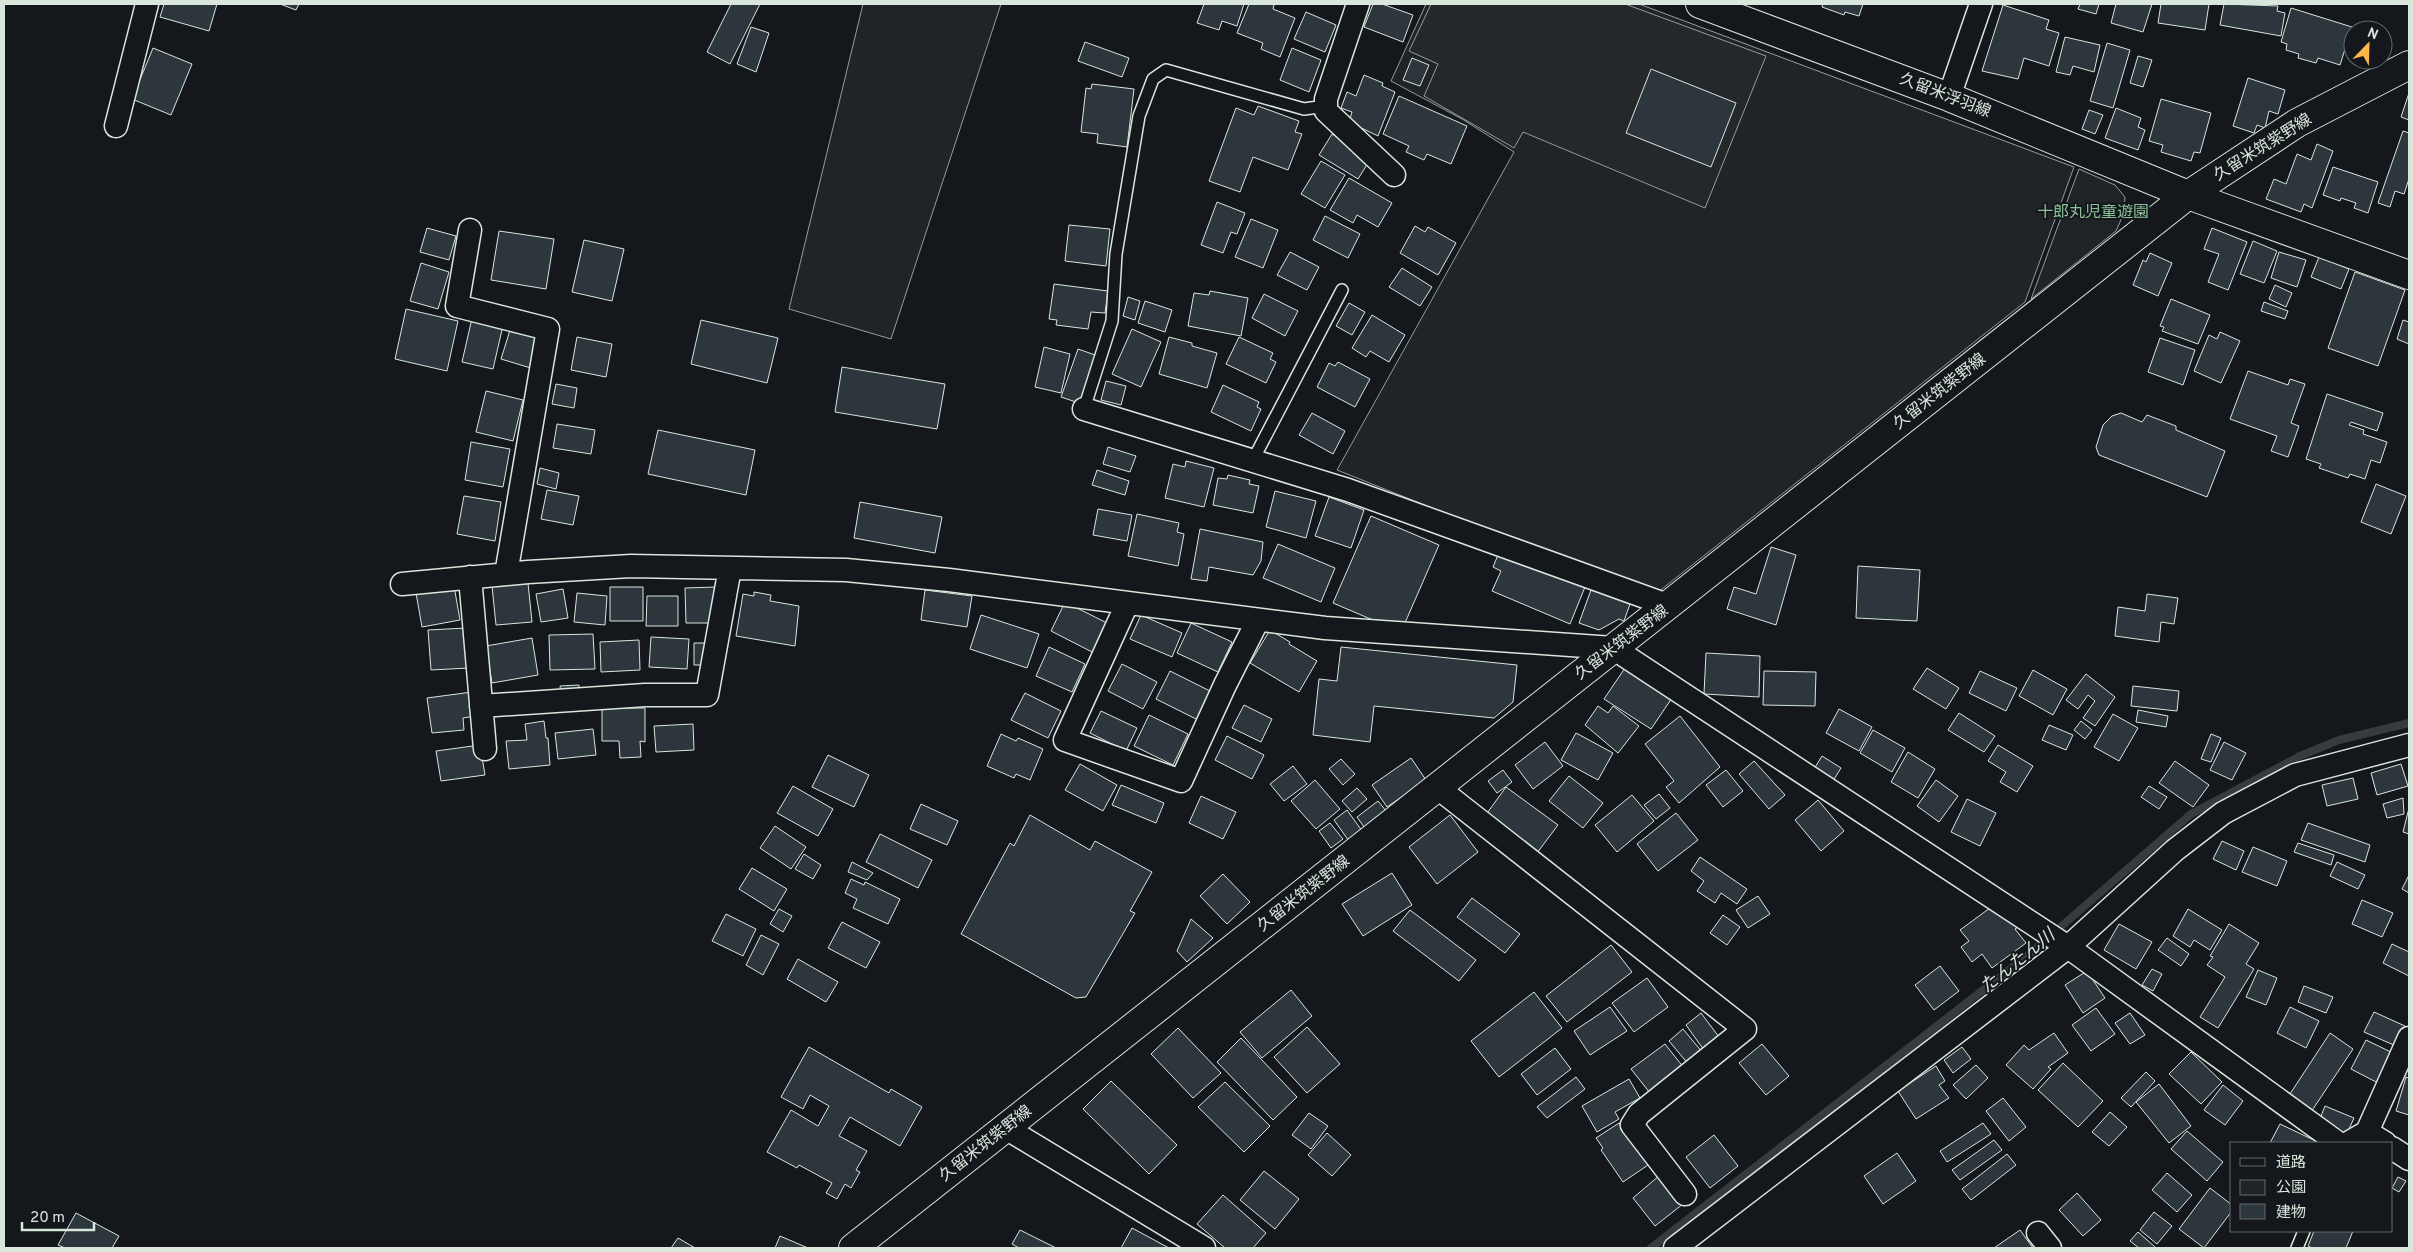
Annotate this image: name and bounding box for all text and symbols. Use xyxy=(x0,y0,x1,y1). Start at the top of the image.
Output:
north arrow xyxy=(2343,20,2393,70)
text: N xyxy=(2365,25,2380,44)
street label: 久留米浮羽線 xyxy=(1897,69,1993,123)
street label: 久留米筑紫野線 xyxy=(2210,110,2316,186)
park label: 十郎丸児童遊園 xyxy=(2037,203,2149,223)
street label: 久留米筑紫野線 xyxy=(1890,350,1990,434)
street label: 久留米筑紫野線 xyxy=(1571,601,1673,685)
street label: 久留米筑紫野線 xyxy=(1254,852,1354,936)
water label: たんたん川 xyxy=(1976,923,2062,999)
street label: 久留米筑紫野線 xyxy=(936,1102,1036,1186)
legend xyxy=(2230,1142,2393,1232)
text: 道路 xyxy=(2276,1154,2306,1173)
text: 公園 xyxy=(2276,1179,2306,1198)
scale bar xyxy=(22,1200,95,1232)
text: 建物 xyxy=(2276,1204,2306,1223)
text: 20 m xyxy=(30,1209,65,1228)

